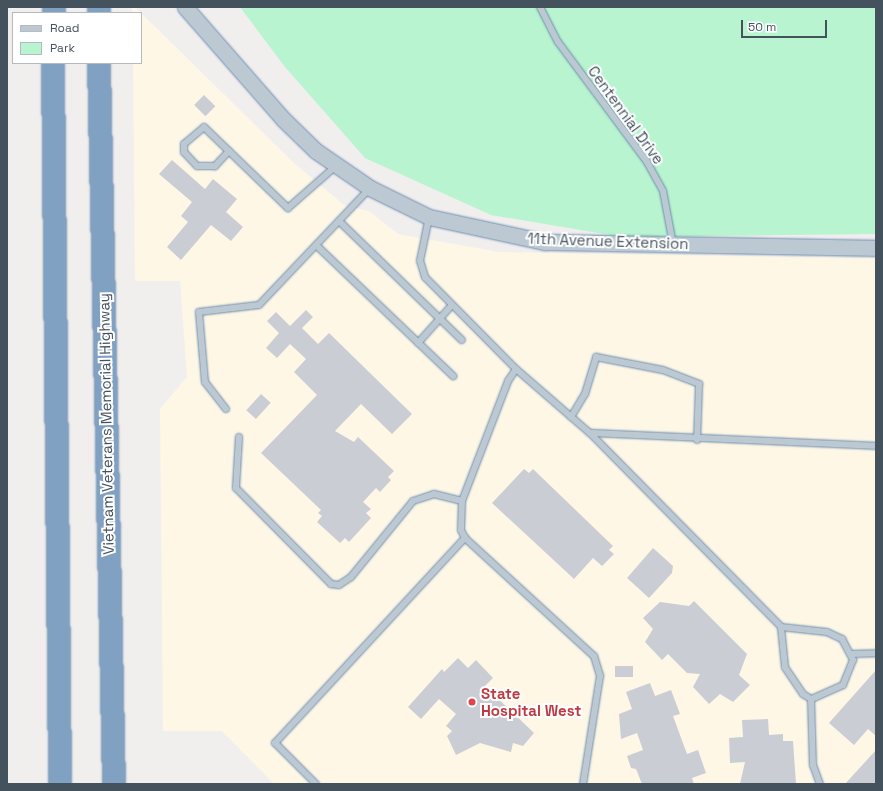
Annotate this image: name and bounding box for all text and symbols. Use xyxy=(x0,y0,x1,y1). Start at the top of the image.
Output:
legend xyxy=(12,12,142,64)
scale bar xyxy=(743,12,829,38)
text: 50 m xyxy=(748,19,776,35)
text: Road xyxy=(50,20,79,36)
text: Park xyxy=(50,40,75,56)
street label: Centennial Drive xyxy=(584,62,668,168)
street label: 11th Avenue Extension xyxy=(527,229,689,253)
street label: Vietnam Veterans Memorial Highway xyxy=(95,293,117,555)
place label: State Hospital West xyxy=(481,684,581,719)
marker: State Hospital West xyxy=(466,696,478,708)

